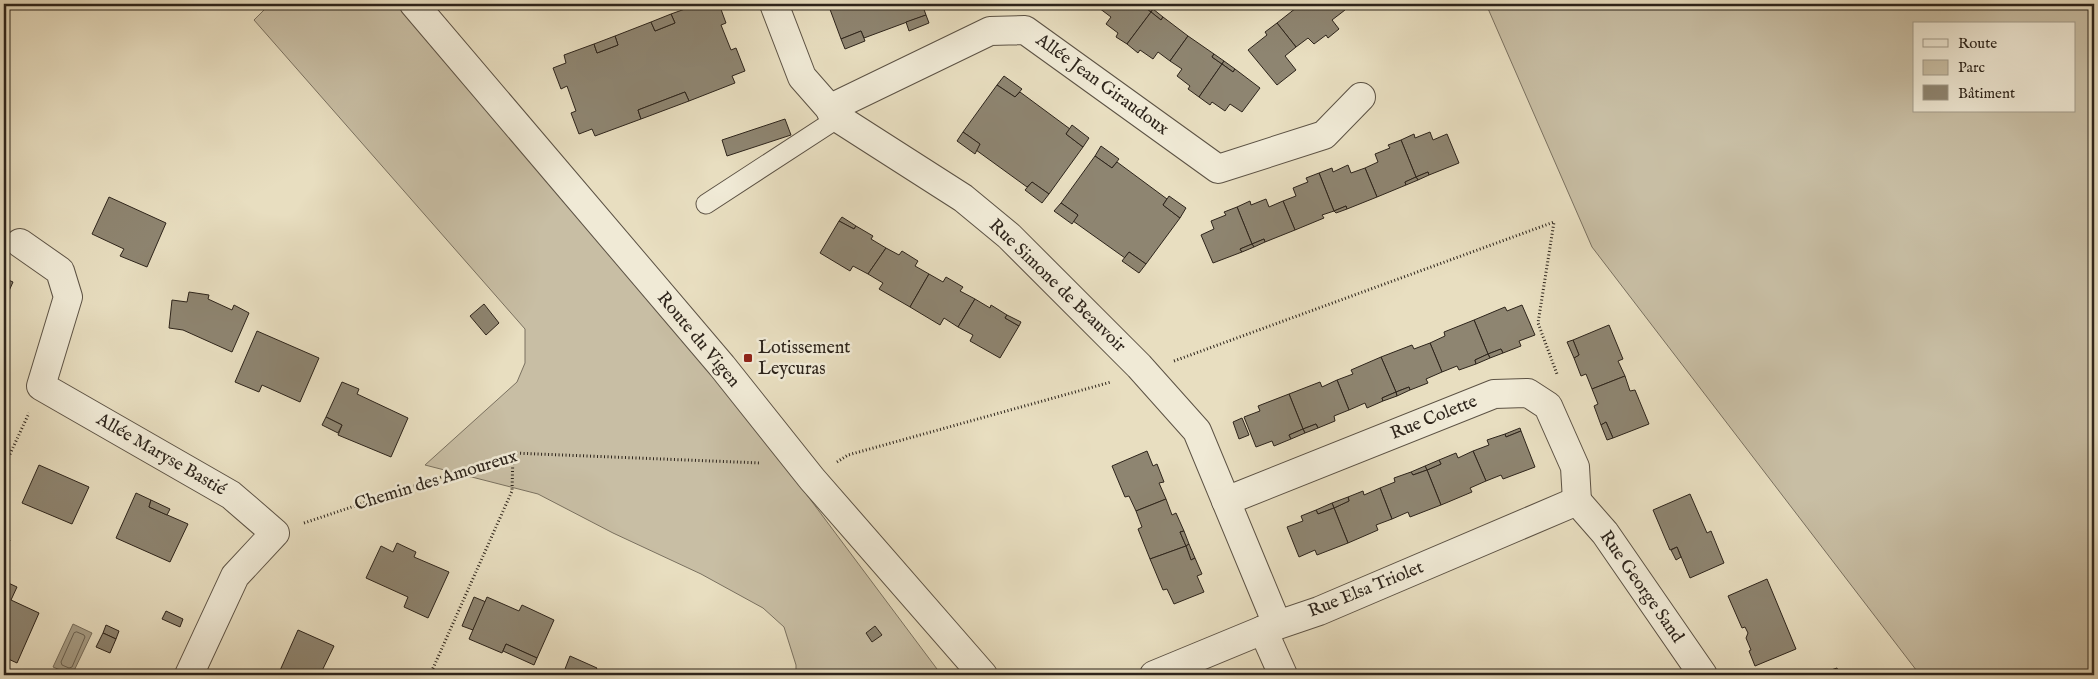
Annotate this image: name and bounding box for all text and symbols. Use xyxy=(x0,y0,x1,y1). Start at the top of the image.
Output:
legend xyxy=(1913,22,2076,112)
street label: Allée Jean Giraudoux xyxy=(1030,28,1173,141)
text: Route xyxy=(1958,34,1997,53)
text: Parc xyxy=(1958,58,1985,77)
text: Bâtiment xyxy=(1958,84,2015,103)
street label: Rue Simone de Beauvoir xyxy=(983,214,1131,358)
street label: Route du Vigen xyxy=(651,287,745,393)
place label: Lotissement Leycuras xyxy=(758,337,850,381)
marker: Lotissement Leycuras xyxy=(742,352,754,364)
street label: Rue Colette xyxy=(1387,390,1481,446)
street label: Allée Maryse Bastié xyxy=(91,408,230,502)
street label: Chemin des Amoureux xyxy=(352,445,520,517)
street label: Rue George Sand xyxy=(1594,526,1689,648)
street label: Rue Elsa Triolet xyxy=(1305,556,1427,624)

